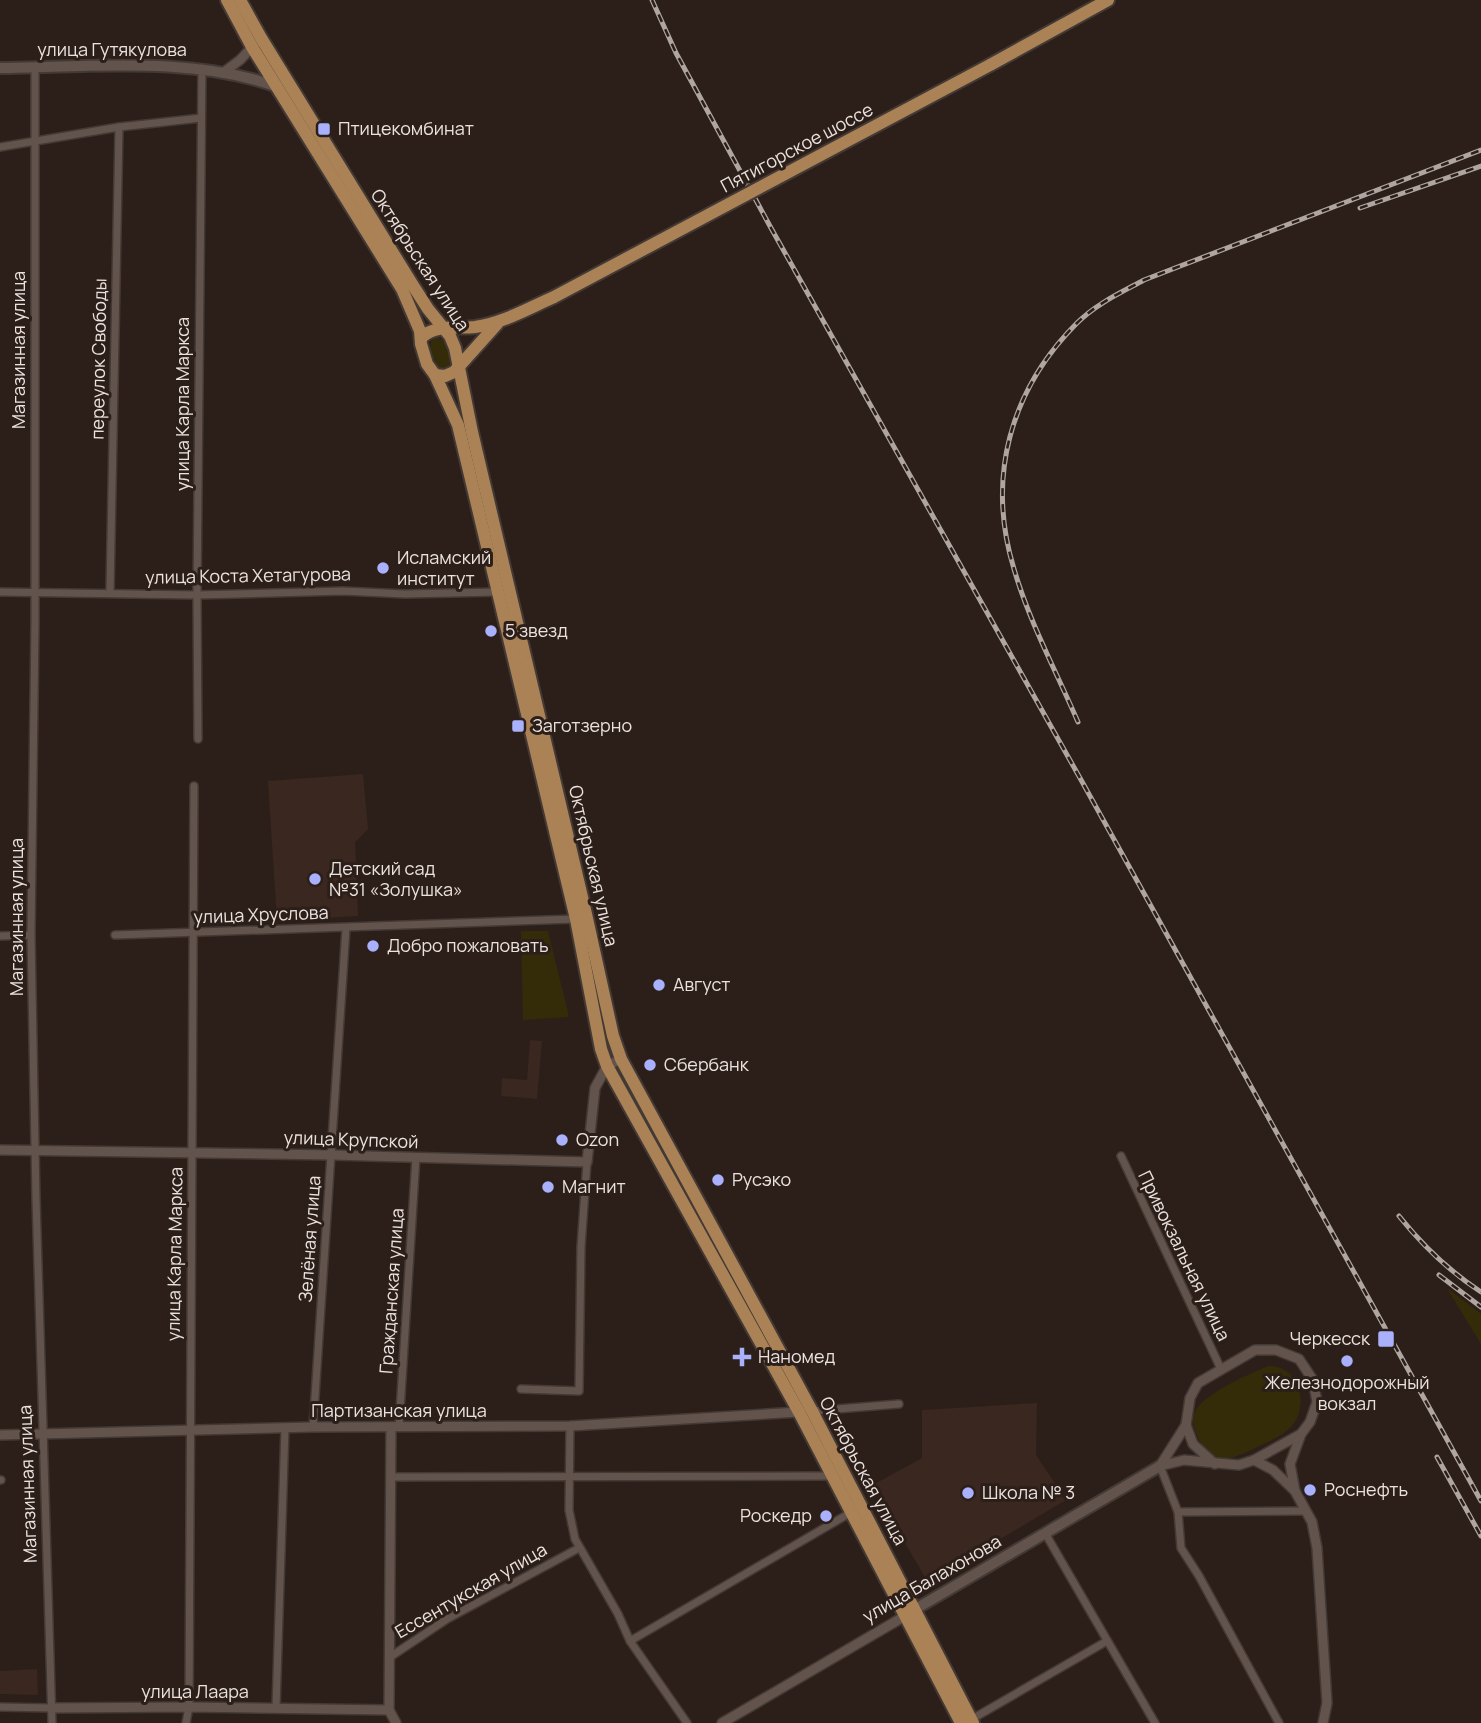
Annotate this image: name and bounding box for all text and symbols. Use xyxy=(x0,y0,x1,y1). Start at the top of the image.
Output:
street label: улица Гутякулова xyxy=(37,37,187,61)
street label: Пятигорское шоссе xyxy=(716,97,877,197)
place label: Птицекомбинат xyxy=(338,116,474,140)
marker: Птицекомбинат xyxy=(316,121,332,137)
street label: Октябрьская улица xyxy=(366,184,476,335)
street label: Магазинная улица xyxy=(6,271,30,429)
street label: переулок Свободы xyxy=(85,278,111,440)
street label: улица Карла Маркса xyxy=(170,317,194,491)
place label: Исламский институт xyxy=(397,545,491,590)
marker: Исламский институт xyxy=(375,560,391,576)
street label: улица Коста Хетагурова xyxy=(145,561,351,589)
place label: 5 звезд xyxy=(505,618,568,642)
marker: 5 звезд xyxy=(483,623,499,639)
place label: Заготзерно xyxy=(532,713,632,737)
marker: Заготзерно xyxy=(510,718,526,734)
street label: Октябрьская улица xyxy=(564,783,624,949)
street label: Магазинная улица xyxy=(4,838,28,996)
place label: Детский сад №31 «Золушка» xyxy=(329,856,463,901)
marker: Детский сад №31 «Золушка» xyxy=(307,871,323,887)
street label: улица Хруслова xyxy=(193,900,329,928)
place label: Добро пожаловать xyxy=(387,933,549,957)
marker: Добро пожаловать xyxy=(365,938,381,954)
place label: Август xyxy=(673,972,730,996)
marker: Август xyxy=(651,977,667,993)
place label: Сбербанк xyxy=(664,1052,750,1076)
marker: Сбербанк xyxy=(642,1057,658,1073)
street label: улица Крупской xyxy=(283,1125,419,1153)
place label: Ozon xyxy=(576,1127,619,1151)
marker: Ozon xyxy=(554,1132,570,1148)
street label: улица Карла Маркса xyxy=(160,1167,188,1341)
place label: Русэко xyxy=(732,1167,791,1191)
street label: Привокзальная улица xyxy=(1133,1167,1237,1345)
marker: Русэко xyxy=(710,1172,726,1188)
place label: Магнит xyxy=(562,1174,626,1198)
street label: Зелёная улица xyxy=(293,1175,325,1303)
marker: Магнит xyxy=(540,1179,556,1195)
street label: Гражданская улица xyxy=(373,1207,409,1375)
place label: Черкесск xyxy=(1290,1326,1371,1350)
marker: Черкесск xyxy=(1376,1329,1396,1349)
place label: Наномед xyxy=(758,1344,836,1368)
marker: Наномед xyxy=(732,1347,752,1367)
marker: Железнодорожный вокзал xyxy=(1339,1353,1355,1369)
place label: Железнодорожный вокзал xyxy=(1265,1370,1430,1415)
street label: Октябрьская улица xyxy=(815,1392,913,1549)
street label: Партизанская улица xyxy=(311,1398,487,1422)
street label: Магазинная улица xyxy=(12,1405,42,1563)
place label: Роснефть xyxy=(1324,1477,1408,1501)
place label: Школа № 3 xyxy=(982,1480,1075,1504)
marker: Роснефть xyxy=(1302,1482,1318,1498)
marker: Школа № 3 xyxy=(960,1485,976,1501)
place label: Роскедр xyxy=(740,1503,812,1527)
marker: Роскедр xyxy=(818,1508,834,1524)
street label: улица Балахонова xyxy=(858,1529,1005,1628)
street label: Ессентукская улица xyxy=(390,1537,551,1643)
street label: улица Лаара xyxy=(141,1679,249,1703)

